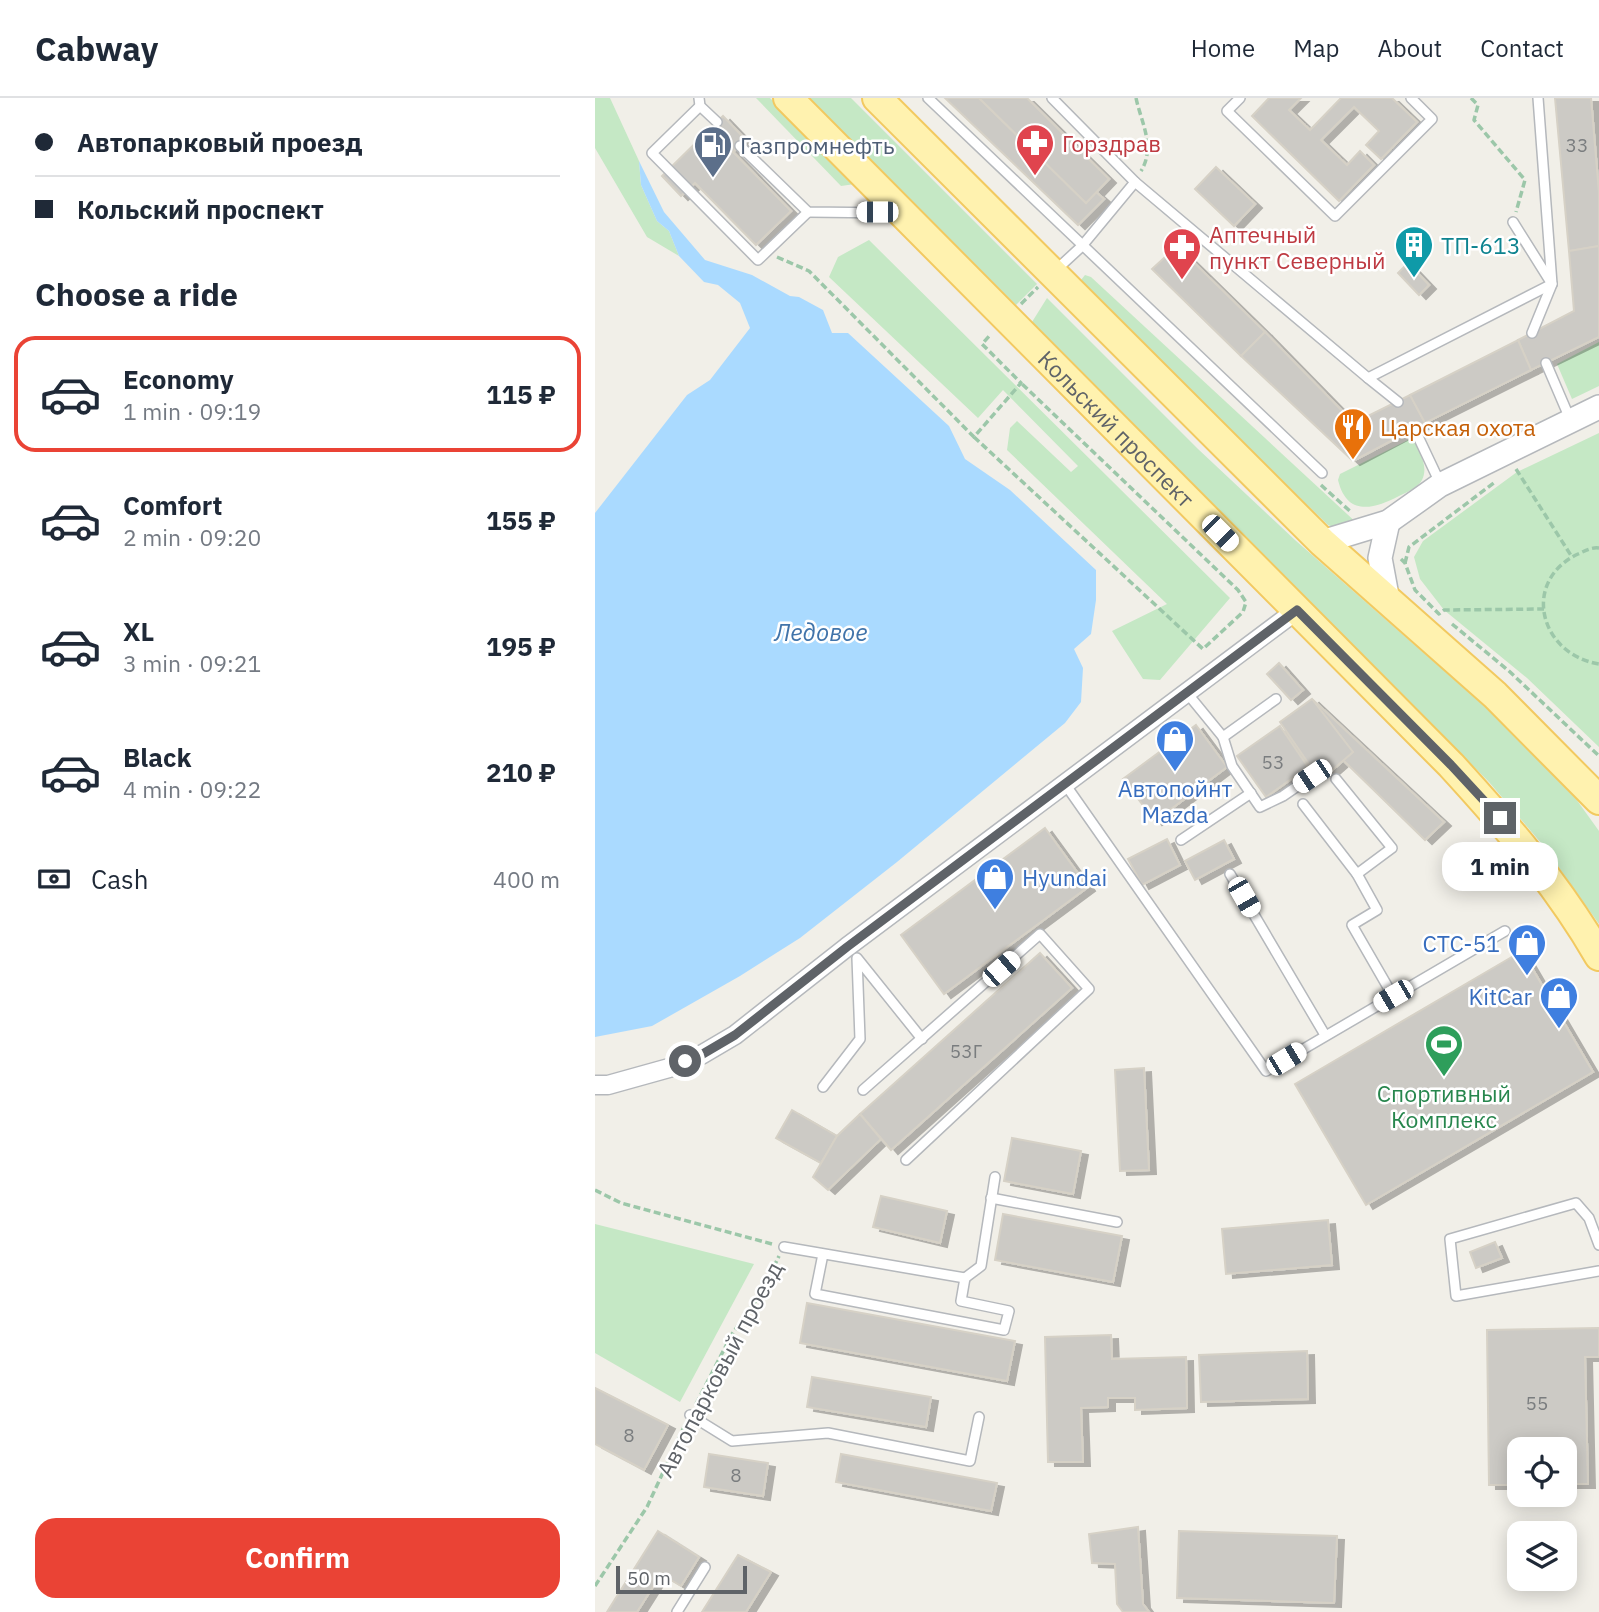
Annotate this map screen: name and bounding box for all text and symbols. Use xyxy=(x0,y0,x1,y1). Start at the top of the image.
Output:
text: Cabway xyxy=(35,27,158,70)
text: Home xyxy=(1191,32,1255,64)
text: Map xyxy=(1293,32,1339,64)
text: About xyxy=(1377,32,1442,64)
text: Contact xyxy=(1480,32,1564,64)
pharmacy icon: Горздрав xyxy=(1014,122,1056,177)
fuel station icon: Газпромнефть xyxy=(692,124,734,179)
text: Автопарковый проезд xyxy=(77,125,362,159)
place label: Горздрав xyxy=(1062,128,1161,158)
place label: Газпромнефть xyxy=(740,130,895,160)
house number: 33 xyxy=(1566,133,1588,157)
text: Кольский проспект xyxy=(77,192,324,226)
car xyxy=(857,202,899,223)
place label: Аптечный пункт Северный xyxy=(1209,219,1386,275)
building icon: ТП-613 xyxy=(1393,224,1435,279)
pharmacy icon: Аптечный пункт Северный xyxy=(1161,226,1203,281)
place label: ТП-613 xyxy=(1441,230,1521,260)
text: Choose a ride xyxy=(35,273,238,315)
street label: Кольский проспект xyxy=(1032,344,1201,513)
text: Economy xyxy=(123,362,234,396)
icon: car xyxy=(39,363,102,426)
text: 115 ₽ xyxy=(486,377,556,411)
text: 1 min · 09:19 xyxy=(123,396,261,426)
restaurant icon: Царская охота xyxy=(1332,406,1374,461)
place label: Царская охота xyxy=(1380,412,1536,442)
text: Comfort xyxy=(123,488,222,522)
icon: car xyxy=(39,489,102,552)
text: 155 ₽ xyxy=(486,503,556,537)
car xyxy=(1198,511,1243,555)
text: 2 min · 09:20 xyxy=(123,522,261,552)
text: XL xyxy=(123,614,154,648)
icon: car xyxy=(39,615,102,678)
water label: Ледовое xyxy=(774,616,867,648)
text: 195 ₽ xyxy=(486,629,556,663)
text: 3 min · 09:21 xyxy=(123,648,261,678)
shop icon: Автопойнт Mazda xyxy=(1154,718,1196,773)
text: Black xyxy=(123,740,191,774)
icon: car xyxy=(39,741,102,804)
house number: 53 xyxy=(1262,750,1284,774)
text: 210 ₽ xyxy=(486,755,556,789)
car xyxy=(1289,756,1336,796)
place label: Автопойнт Mazda xyxy=(1118,773,1232,829)
text: 4 min · 09:22 xyxy=(123,774,261,804)
route end xyxy=(1484,802,1516,834)
callout: 1 min xyxy=(1442,842,1558,892)
text: 1 min xyxy=(1470,851,1530,881)
shop icon: Hyundai xyxy=(974,856,1016,911)
icon: cash xyxy=(35,860,73,898)
text: Cash xyxy=(91,862,148,896)
place label: Hyundai xyxy=(1022,862,1107,892)
text: 400 m xyxy=(493,864,560,894)
car xyxy=(1225,874,1264,920)
shop icon: СТС-51 xyxy=(1506,922,1548,977)
place label: СТС-51 xyxy=(1423,928,1500,958)
car xyxy=(979,947,1024,991)
shop icon: KitCar xyxy=(1538,975,1580,1030)
car xyxy=(1370,976,1417,1016)
place label: KitCar xyxy=(1469,981,1533,1011)
sports icon: Спортивный Комплекс xyxy=(1423,1023,1465,1078)
house number: 53Г xyxy=(950,1039,982,1063)
car xyxy=(1263,1039,1310,1079)
route start xyxy=(669,1045,701,1077)
place label: Спортивный Комплекс xyxy=(1377,1078,1511,1134)
street label: Автопарковый проезд xyxy=(649,1256,789,1482)
house number: 55 xyxy=(1526,1391,1548,1415)
house number: 8 xyxy=(623,1423,635,1447)
map controls xyxy=(1507,1437,1577,1591)
button: locate xyxy=(1507,1437,1577,1507)
house number: 8 xyxy=(730,1463,742,1487)
button: Confirm xyxy=(35,1518,560,1598)
button: layers xyxy=(1507,1521,1577,1591)
scale bar xyxy=(616,1563,747,1595)
text: 50 m xyxy=(627,1566,671,1590)

